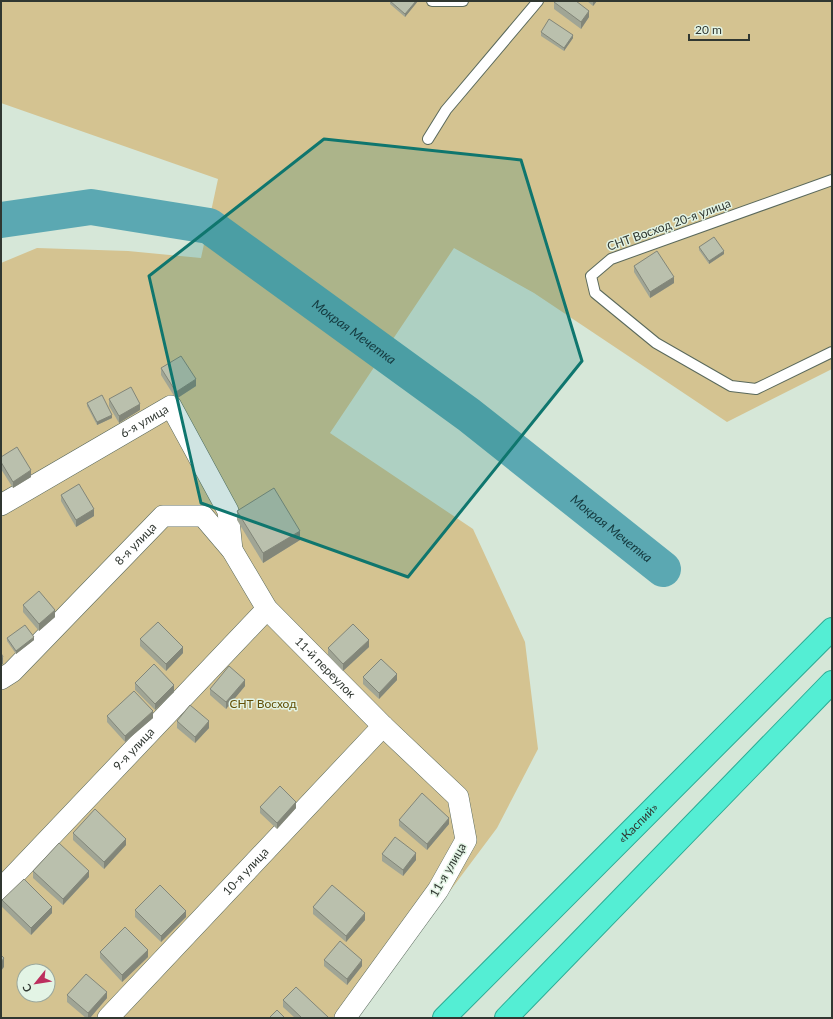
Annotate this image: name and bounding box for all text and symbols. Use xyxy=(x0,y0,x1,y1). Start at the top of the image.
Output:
scale bar xyxy=(689,16,749,42)
text: 20 m xyxy=(695,22,722,37)
street label: СНТ Восход 20-я улица xyxy=(605,195,733,254)
water label: Мокрая Мечетка xyxy=(309,296,400,368)
street label: 6-я улица xyxy=(117,401,171,441)
water label: Мокрая Мечетка xyxy=(568,491,656,566)
street label: 8-я улица xyxy=(112,519,159,568)
street label: 11-й переулок xyxy=(292,634,360,702)
park label: СНТ Восход xyxy=(229,696,297,711)
street label: 9-я улица xyxy=(110,724,157,773)
street label: «Каспий» xyxy=(615,800,661,846)
street label: 11-я улица xyxy=(426,840,469,900)
street label: 10-я улица xyxy=(219,844,272,898)
north arrow xyxy=(16,963,56,1003)
text: С xyxy=(19,981,34,995)

